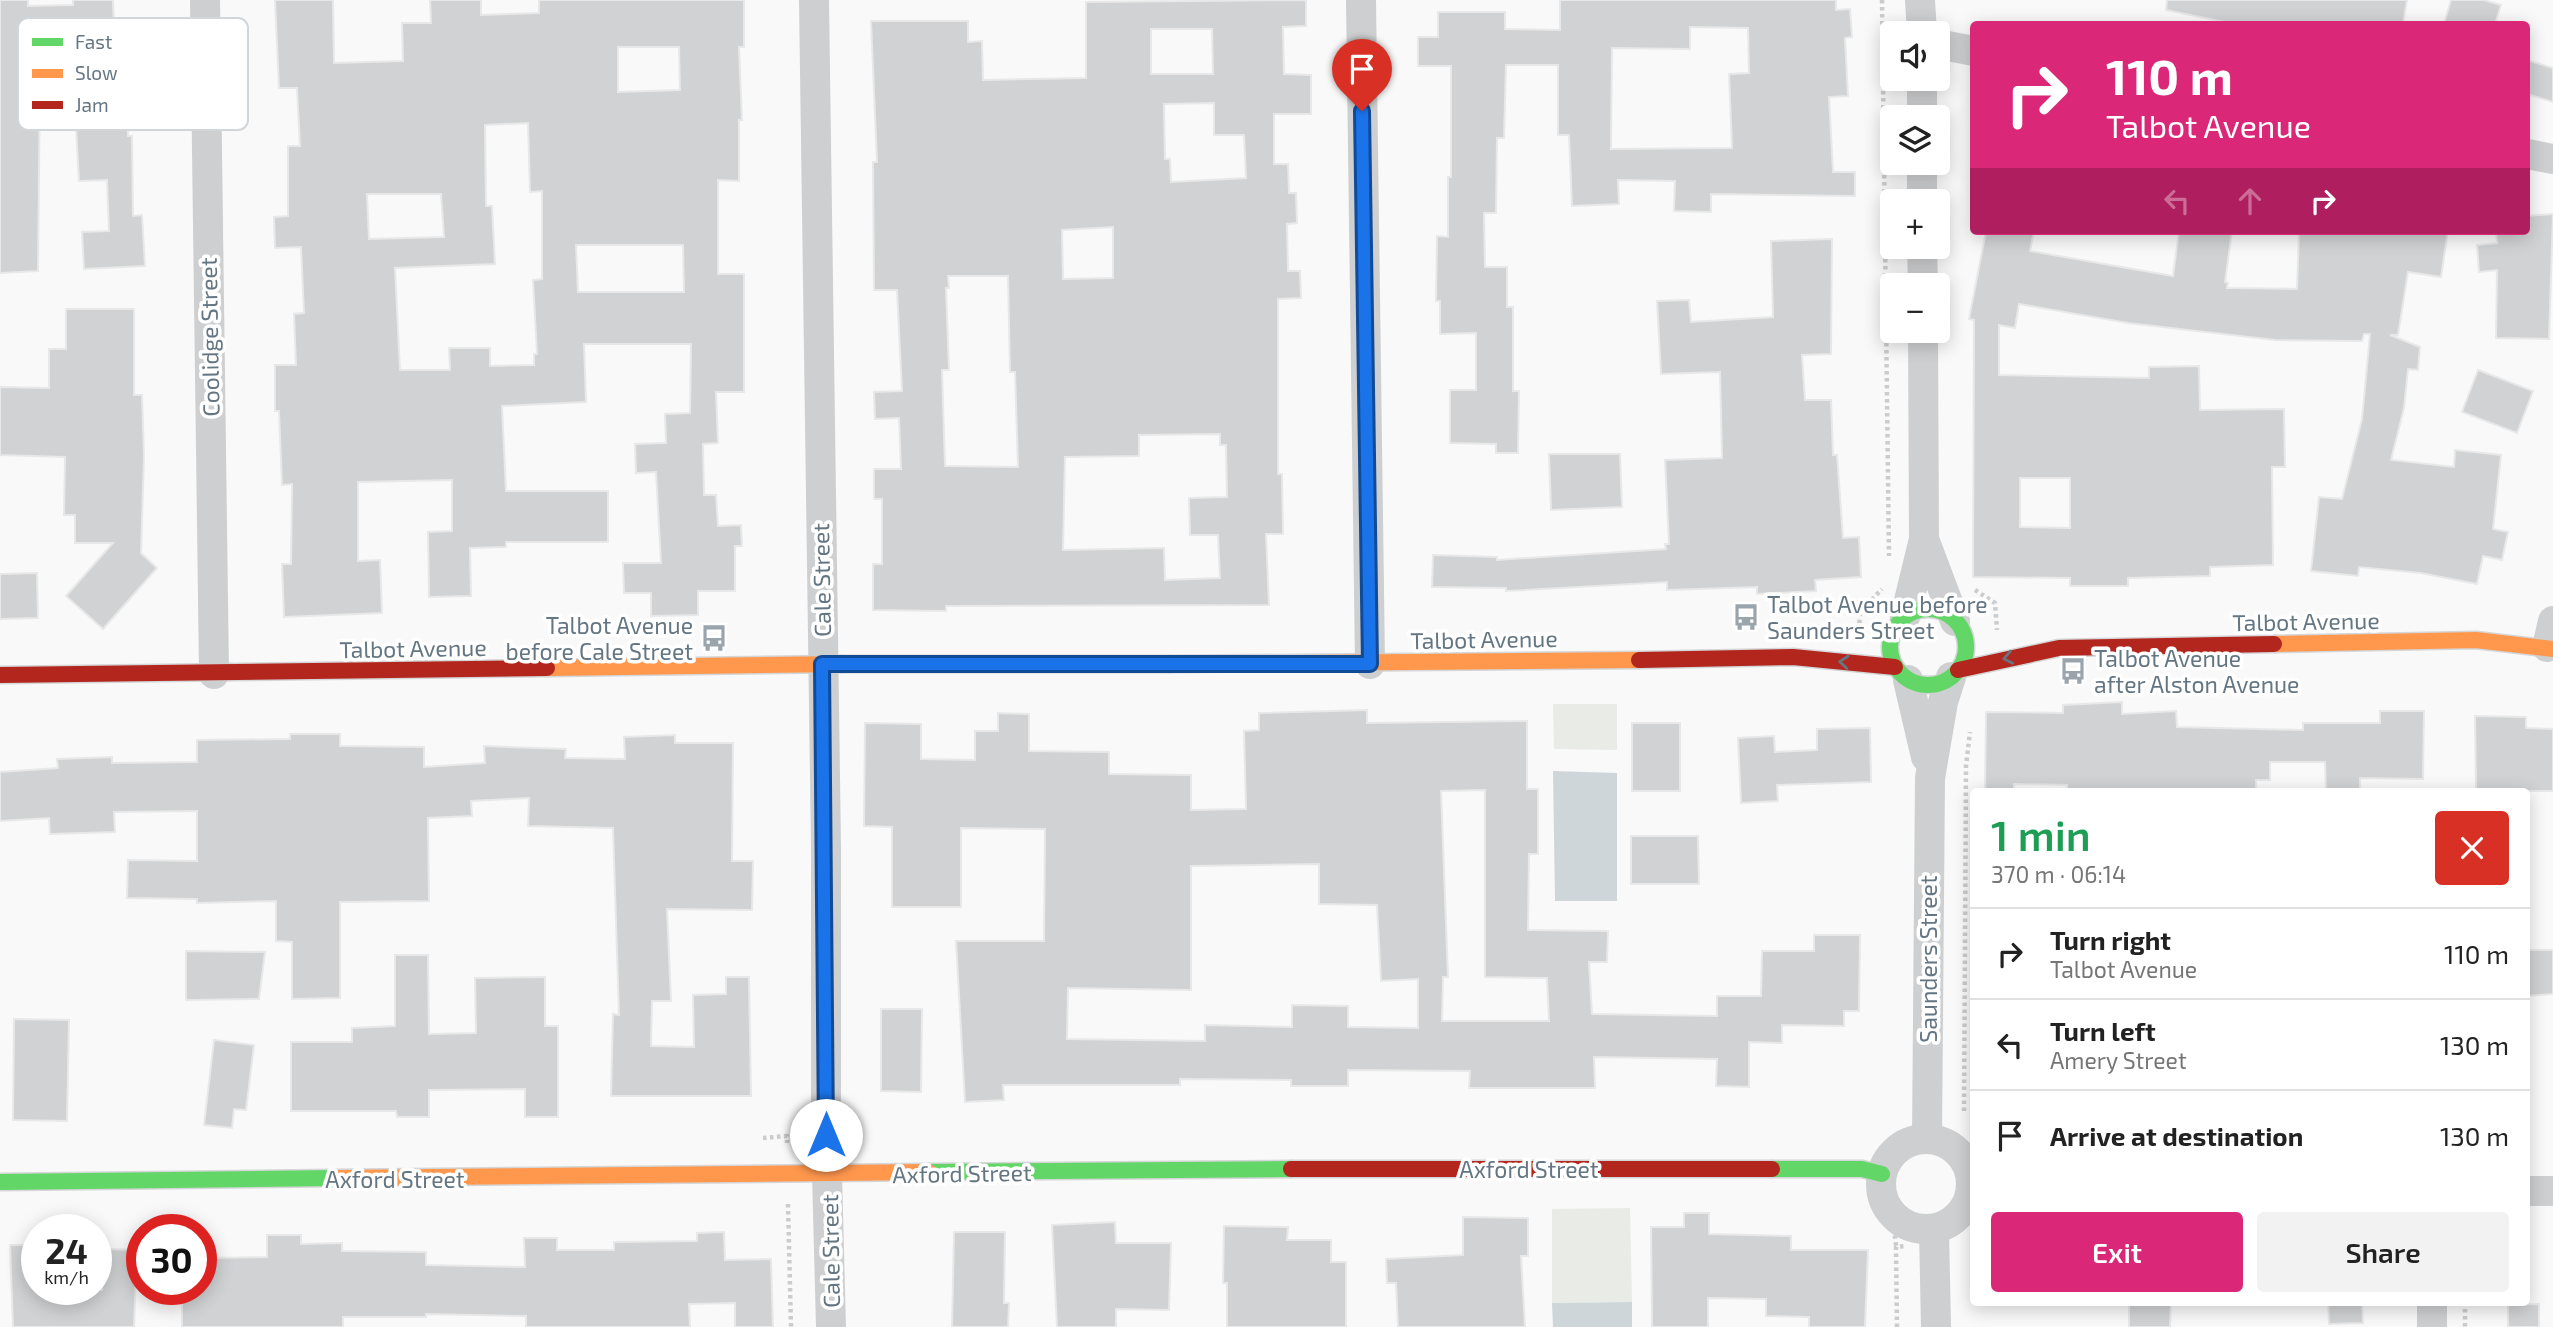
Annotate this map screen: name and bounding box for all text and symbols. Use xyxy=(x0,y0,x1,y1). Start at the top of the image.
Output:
legend xyxy=(18,18,248,130)
map controls xyxy=(1880,21,1950,343)
button: sound xyxy=(1880,21,1950,91)
text: Fast xyxy=(75,30,112,53)
pin xyxy=(1332,39,1392,111)
text: 110 m xyxy=(2106,46,2233,105)
icon: right xyxy=(1991,49,2082,140)
icon: arrive xyxy=(1343,50,1381,88)
text: Slow xyxy=(75,61,118,84)
text: Jam xyxy=(75,93,109,116)
button: layers xyxy=(1880,105,1950,175)
text: Talbot Avenue xyxy=(2106,106,2311,144)
icon: left xyxy=(2158,182,2196,220)
icon: ahead xyxy=(2231,182,2269,220)
icon: right xyxy=(2304,182,2342,220)
button: + xyxy=(1880,189,1950,259)
street label: Coolidge Street xyxy=(194,257,224,417)
button: − xyxy=(1880,273,1950,343)
street label: Cale Street xyxy=(806,523,836,637)
place label: Talbot Avenue before Saunders Street xyxy=(1767,590,1988,644)
bus stop icon: Talbot Avenue before Saunders Street xyxy=(1731,602,1761,632)
street label: Talbot Avenue xyxy=(2232,606,2380,636)
place label: Talbot Avenue before Cale Street xyxy=(506,611,693,665)
bus stop icon: Talbot Avenue before Cale Street xyxy=(699,623,729,653)
street label: Talbot Avenue xyxy=(1410,624,1558,654)
street label: Talbot Avenue xyxy=(339,633,487,663)
place label: Talbot Avenue after Alston Avenue xyxy=(2094,644,2299,698)
one-way arrow xyxy=(2002,650,2014,665)
one-way arrow xyxy=(1838,655,1849,670)
bus stop icon: Talbot Avenue after Alston Avenue xyxy=(2058,656,2088,686)
text: 1 min xyxy=(1991,809,2091,859)
button: close xyxy=(2435,811,2509,885)
text: 370 m · 06:14 xyxy=(1991,860,2126,888)
street label: Saunders Street xyxy=(1914,875,1942,1043)
text: Turn right xyxy=(2050,924,2171,955)
icon: right xyxy=(1991,935,2029,973)
text: 110 m xyxy=(2444,938,2509,969)
text: Talbot Avenue xyxy=(2050,955,2197,983)
text: Turn left xyxy=(2050,1015,2156,1046)
icon: left xyxy=(1991,1026,2029,1064)
text: 130 m xyxy=(2440,1029,2509,1060)
text: Amery Street xyxy=(2050,1046,2187,1074)
position arrow xyxy=(789,1098,863,1172)
icon: arrive xyxy=(1991,1117,2029,1155)
text: Arrive at destination xyxy=(2050,1120,2303,1151)
text: 130 m xyxy=(2440,1120,2509,1151)
street label: Axford Street xyxy=(1459,1155,1599,1183)
street label: Axford Street xyxy=(892,1158,1032,1188)
street label: Axford Street xyxy=(325,1165,465,1193)
street label: Cale Street xyxy=(815,1194,845,1308)
button: Exit xyxy=(1991,1212,2243,1292)
button: Share xyxy=(2257,1212,2509,1292)
speed limit sign: 30 xyxy=(126,1214,217,1305)
text: 24 xyxy=(45,1229,88,1271)
text: km/h xyxy=(44,1266,89,1288)

